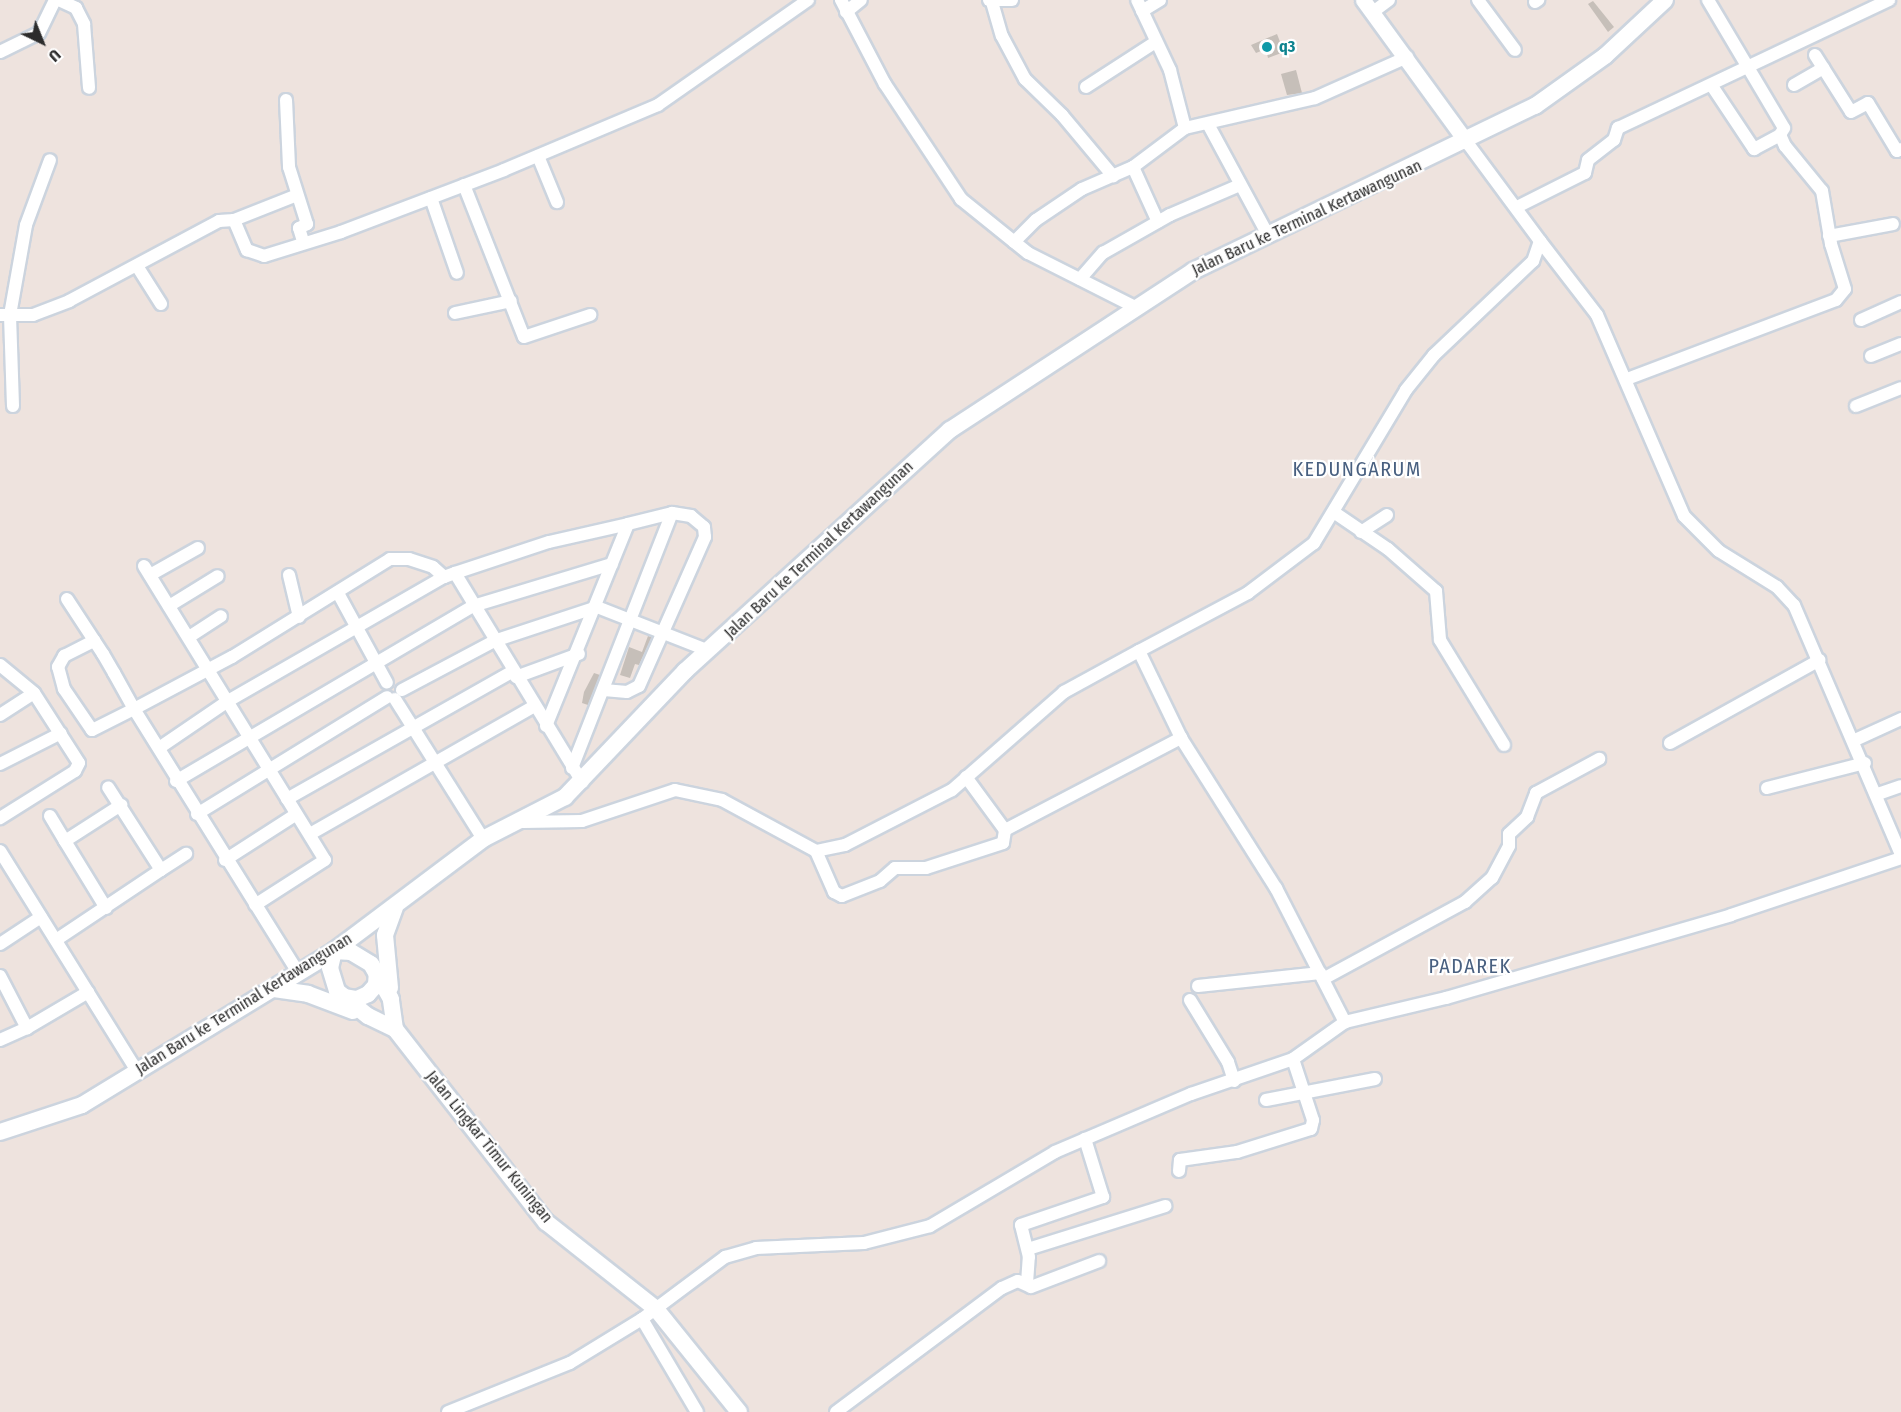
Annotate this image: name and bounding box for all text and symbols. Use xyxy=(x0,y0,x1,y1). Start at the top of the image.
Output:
north arrow xyxy=(12,12,72,72)
place label: q3 xyxy=(1279,37,1295,57)
marker: q3 xyxy=(1260,40,1274,54)
text: U xyxy=(45,45,65,66)
street label: Jalan Baru ke Terminal Kertawangunan xyxy=(1189,156,1425,280)
street label: Jalan Baru ke Terminal Kertawangunan xyxy=(720,457,918,643)
district label: KEDUNGARUM xyxy=(1292,457,1422,481)
street label: Jalan Baru ke Terminal Kertawangunan xyxy=(132,929,356,1079)
district label: PADAREK xyxy=(1428,954,1512,978)
street label: Jalan Lingkar Timur Kuningan xyxy=(422,1067,556,1227)

